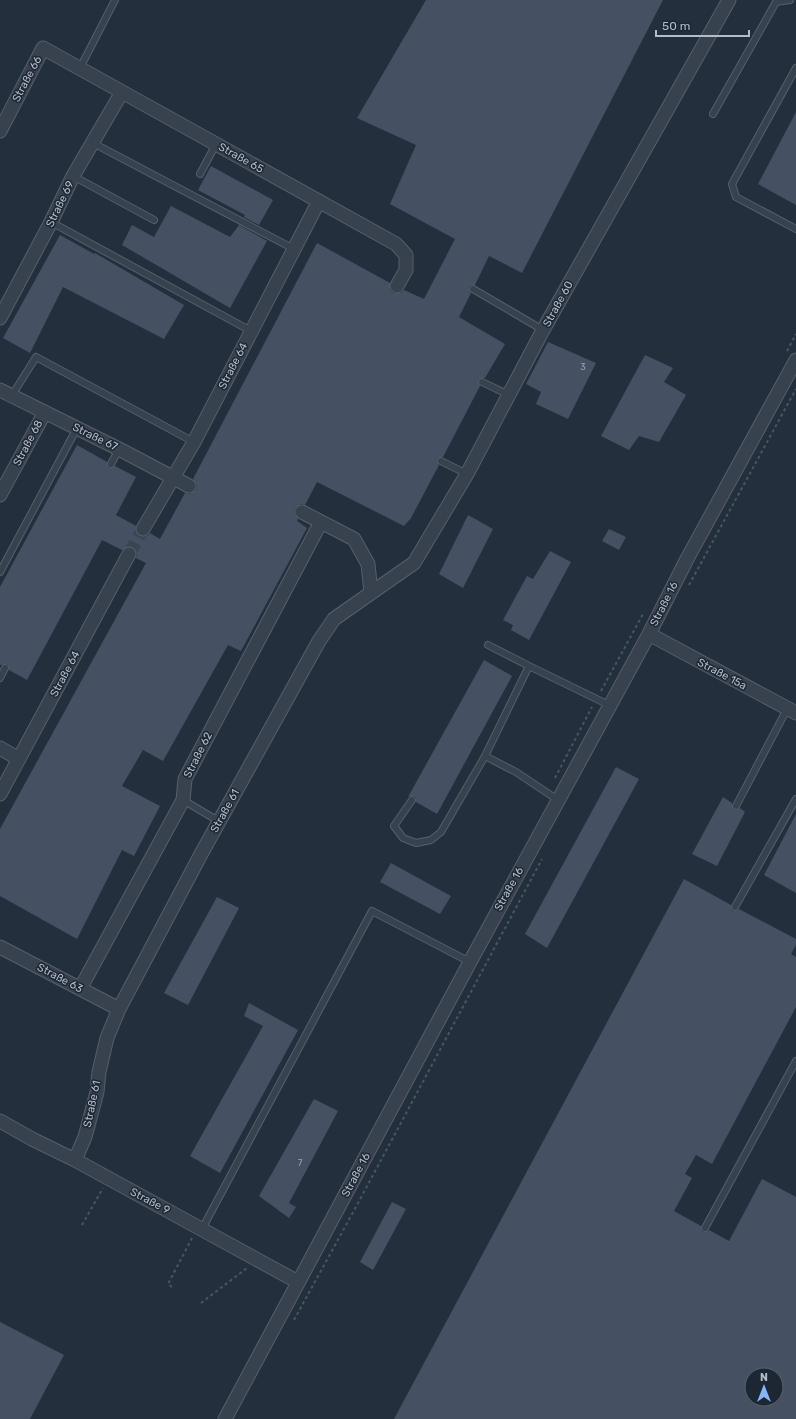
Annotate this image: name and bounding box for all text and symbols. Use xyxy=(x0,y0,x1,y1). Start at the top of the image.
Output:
scale bar xyxy=(656,12,749,38)
text: 50 m xyxy=(662,19,690,33)
street label: Straße 66 xyxy=(10,54,45,104)
street label: Straße 65 xyxy=(216,140,266,176)
street label: Straße 69 xyxy=(43,179,77,229)
street label: Straße 60 xyxy=(540,279,576,329)
street label: Straße 64 xyxy=(216,341,250,391)
house number: 3 xyxy=(580,362,586,372)
street label: Straße 68 xyxy=(10,418,46,468)
street label: Straße 67 xyxy=(70,421,120,454)
street label: Straße 16 xyxy=(647,579,681,628)
street label: Straße 64 xyxy=(47,649,83,699)
street label: Straße 15a xyxy=(695,656,749,692)
street label: Straße 62 xyxy=(181,730,215,780)
street label: Straße 61 xyxy=(208,787,242,835)
street label: Straße 16 xyxy=(492,865,526,913)
street label: Straße 63 xyxy=(35,961,85,996)
street label: Straße 61 xyxy=(81,1079,103,1129)
street label: Straße 16 xyxy=(339,1150,373,1199)
house number: 7 xyxy=(298,1158,303,1168)
street label: Straße 9 xyxy=(128,1185,172,1217)
north arrow xyxy=(744,1367,784,1407)
text: N xyxy=(760,1371,768,1384)

